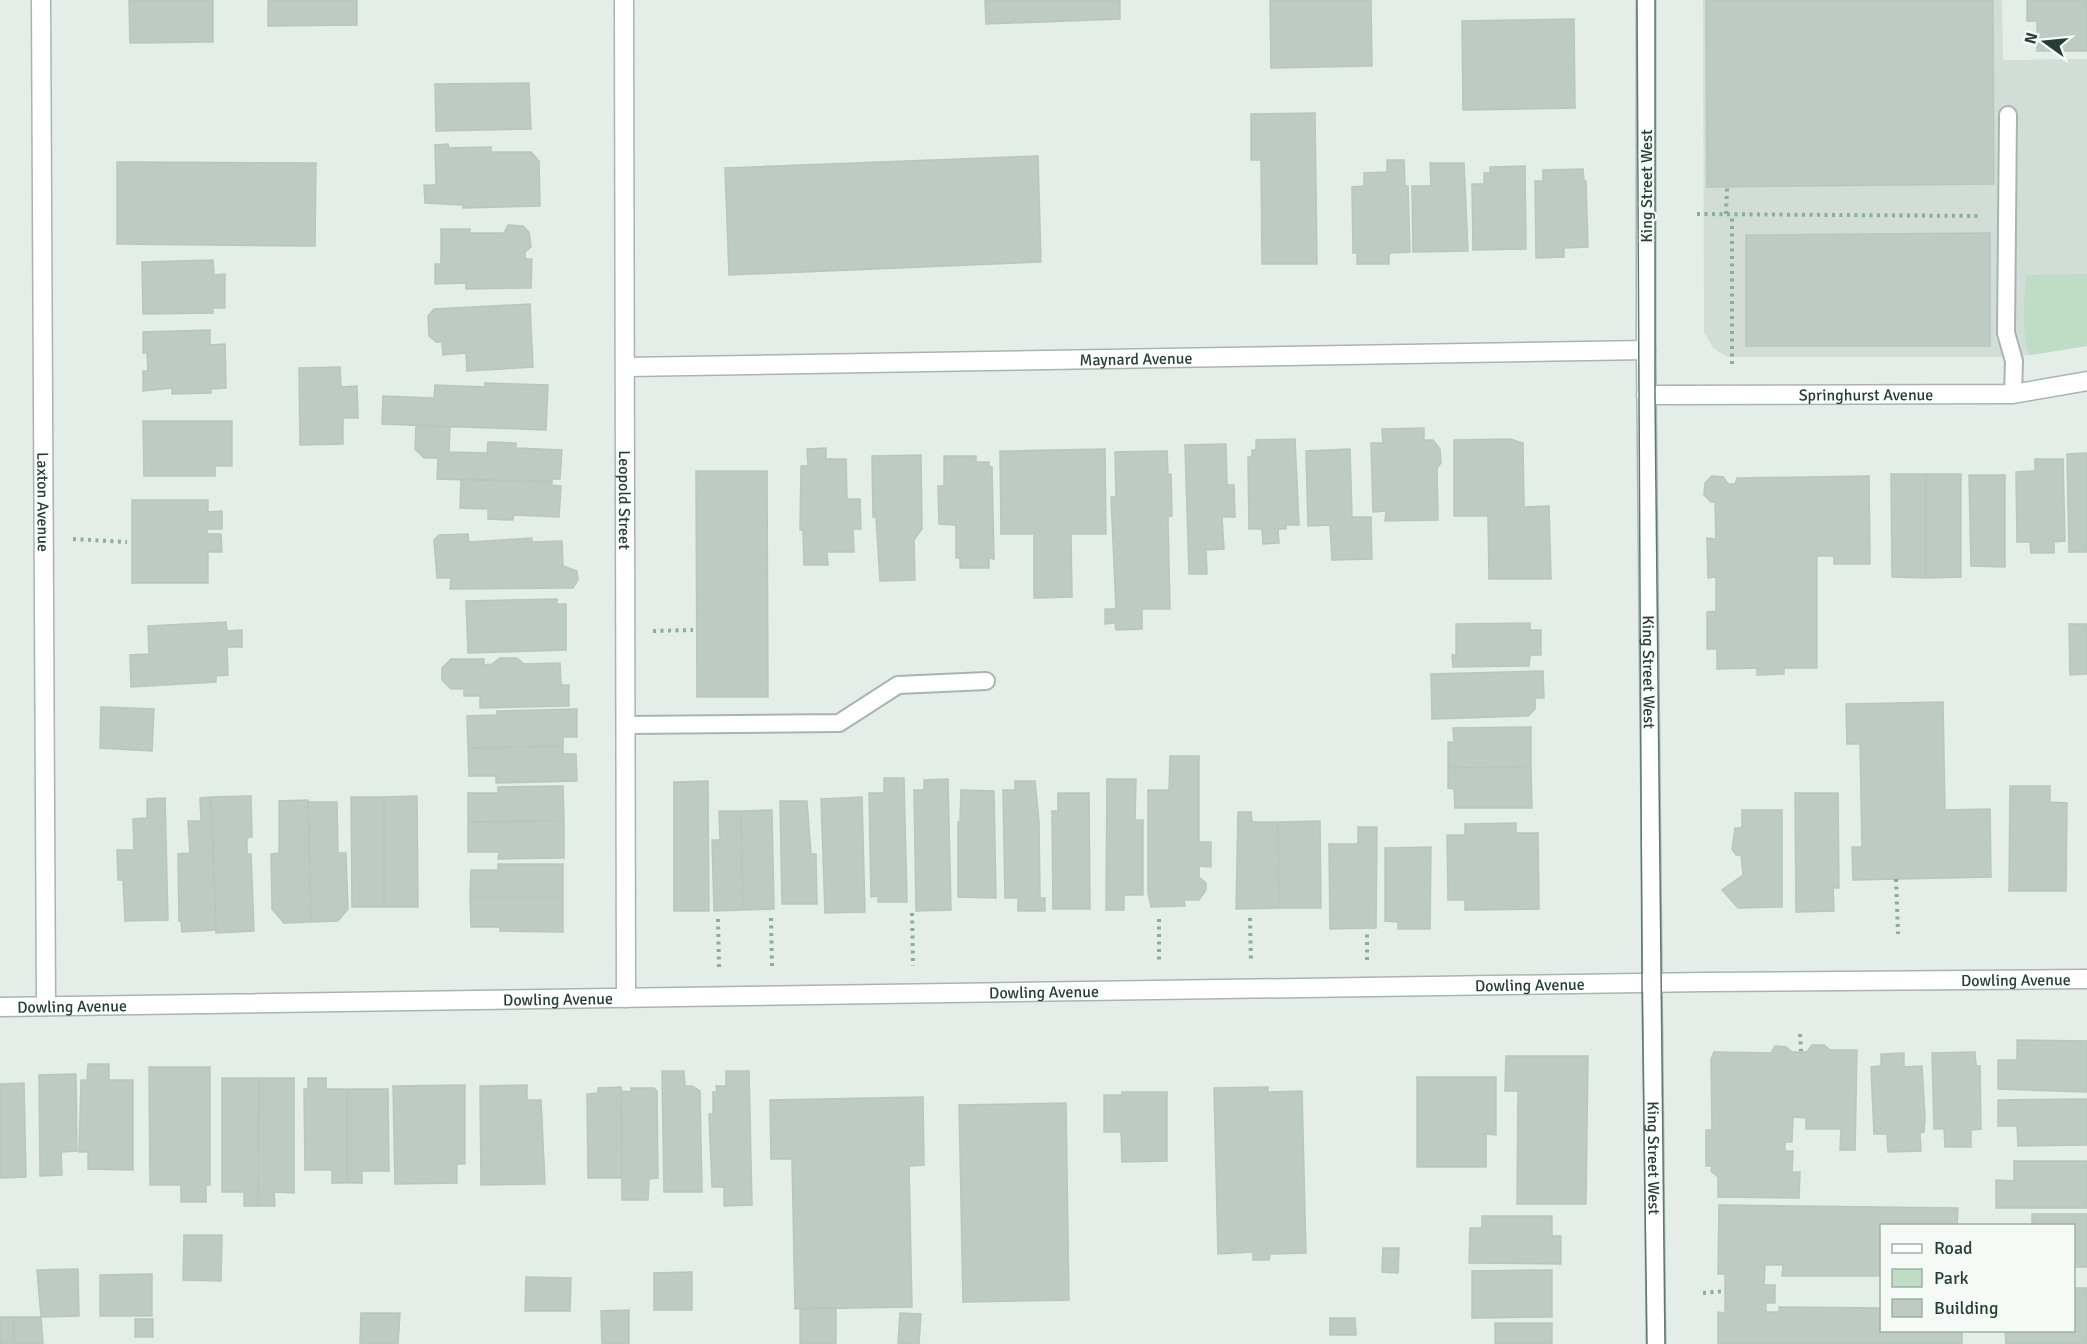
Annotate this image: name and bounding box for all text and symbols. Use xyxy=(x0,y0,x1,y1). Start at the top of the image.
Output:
north arrow xyxy=(2015,12,2075,72)
text: N xyxy=(2020,30,2043,46)
street label: King Street West xyxy=(1637,129,1657,243)
street label: Maynard Avenue xyxy=(1079,349,1193,370)
street label: Springhurst Avenue xyxy=(1799,385,1933,406)
street label: Leopold Street xyxy=(614,450,634,550)
street label: Laxton Avenue xyxy=(32,452,53,552)
street label: King Street West xyxy=(1638,615,1659,729)
street label: Dowling Avenue xyxy=(1961,970,2071,991)
street label: Dowling Avenue xyxy=(1475,975,1585,996)
street label: Dowling Avenue xyxy=(989,982,1099,1003)
street label: Dowling Avenue xyxy=(503,989,613,1011)
street label: Dowling Avenue xyxy=(17,996,127,1018)
street label: King Street West xyxy=(1643,1101,1664,1215)
legend xyxy=(1880,1224,2075,1332)
text: Road xyxy=(1934,1237,1973,1259)
text: Park xyxy=(1934,1267,1969,1289)
text: Building xyxy=(1934,1297,1998,1319)

